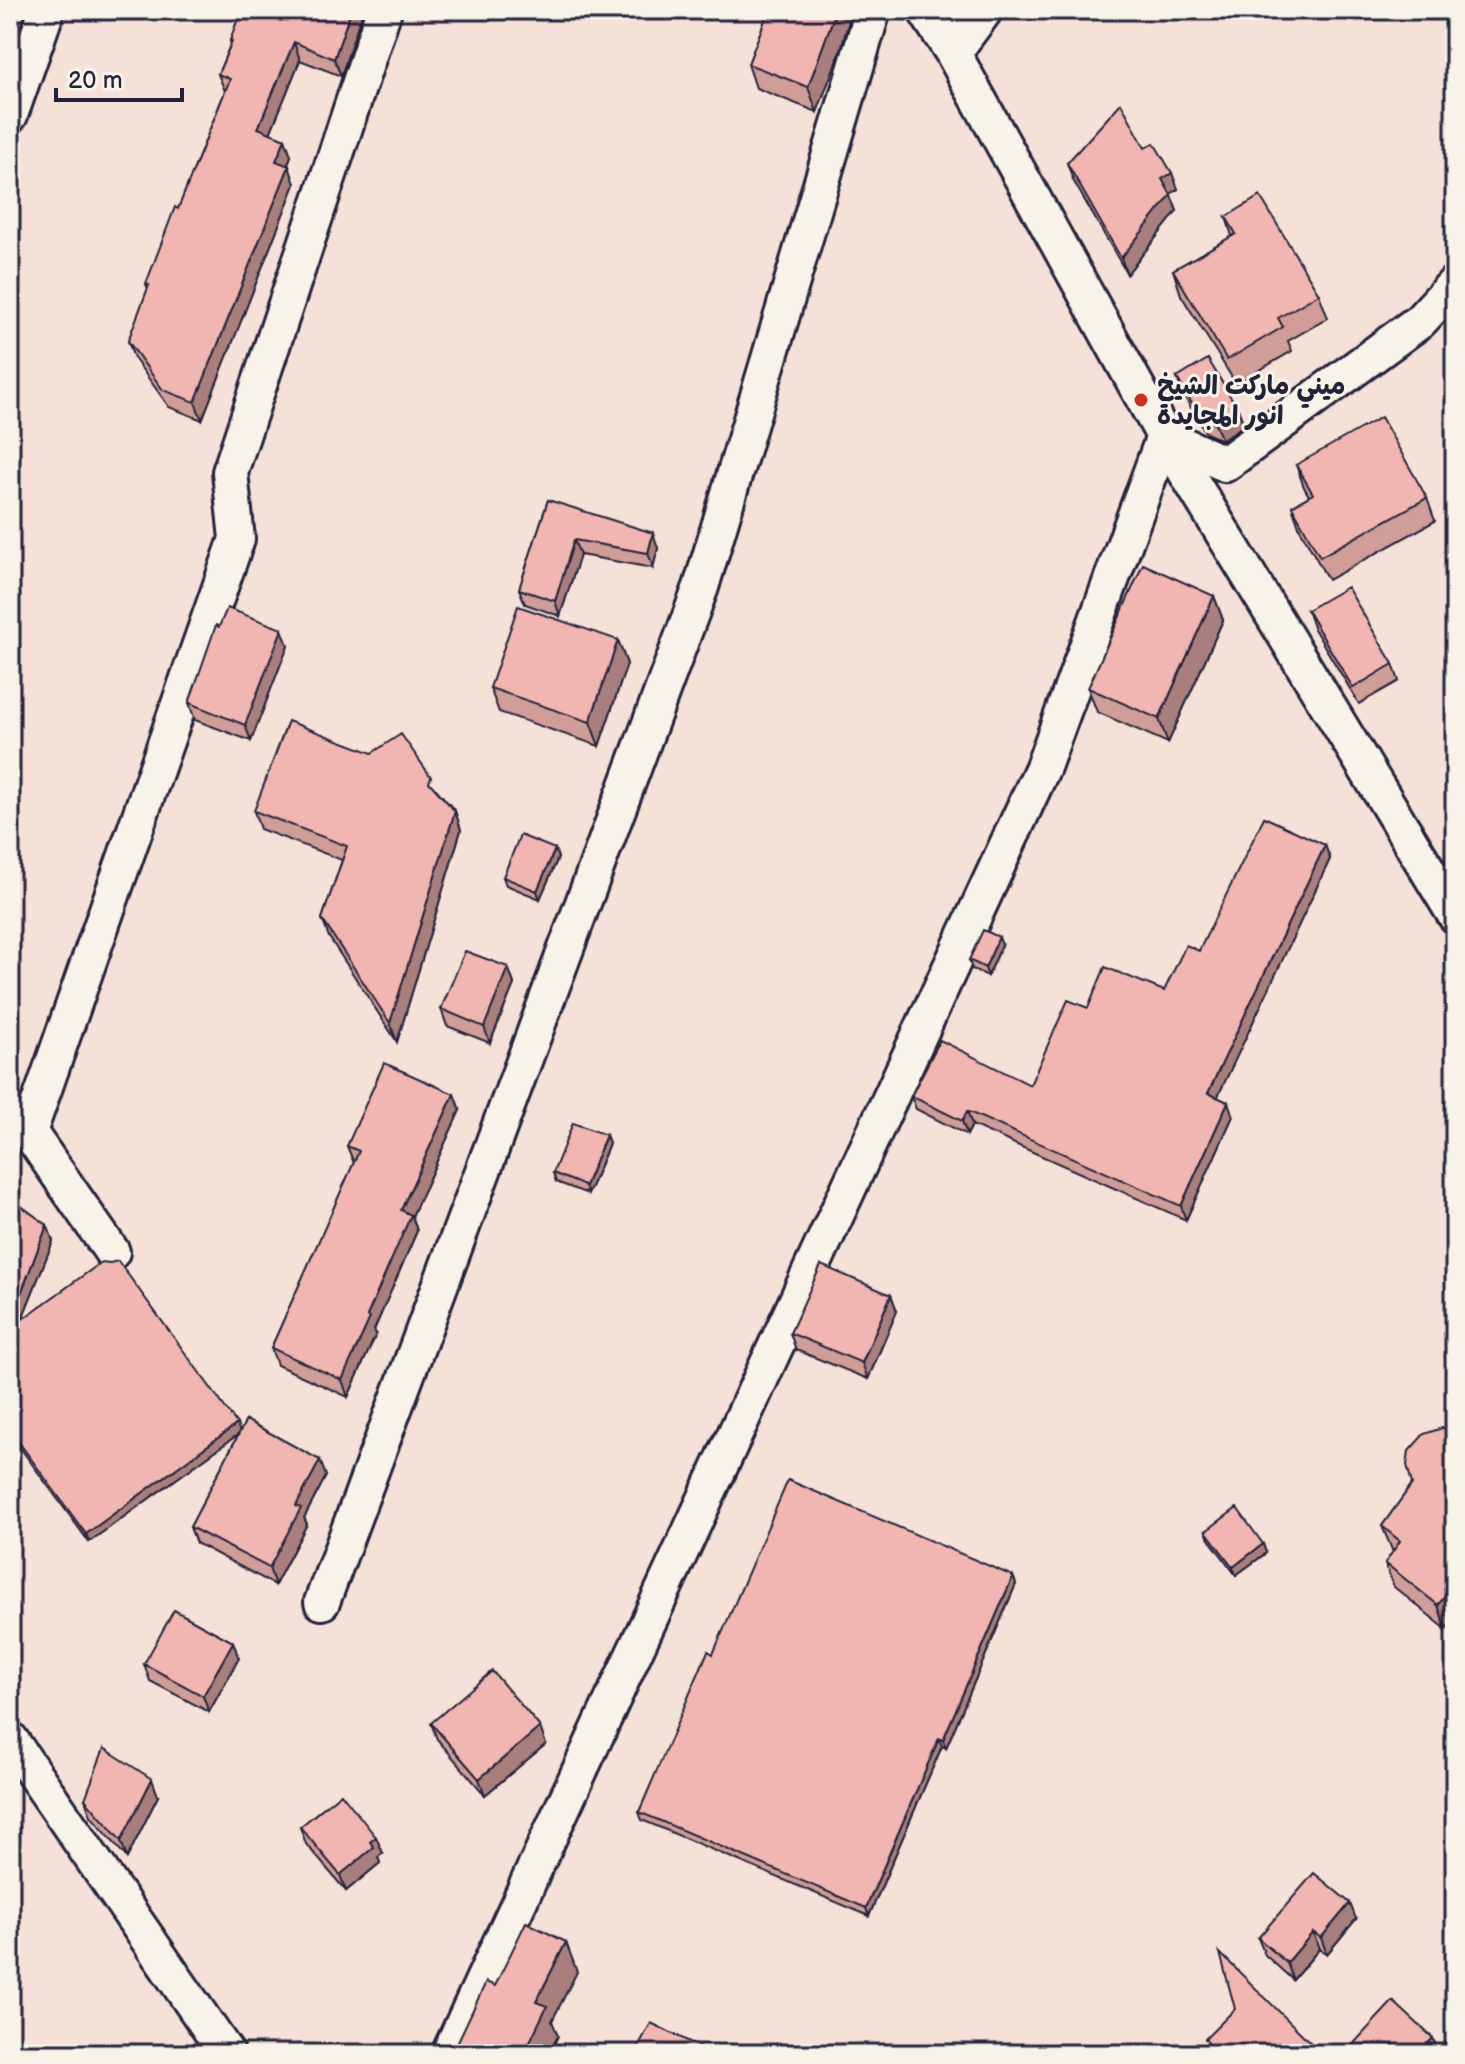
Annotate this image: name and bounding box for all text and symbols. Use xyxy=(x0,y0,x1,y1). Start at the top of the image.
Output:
scale bar xyxy=(56,52,182,102)
text: 20 m xyxy=(68,66,123,95)
place label: ميني ماركت الشيخ انور المجايدة xyxy=(1157,371,1345,432)
marker: ميني ماركت الشيخ انور المجايدة xyxy=(1132,391,1150,409)

